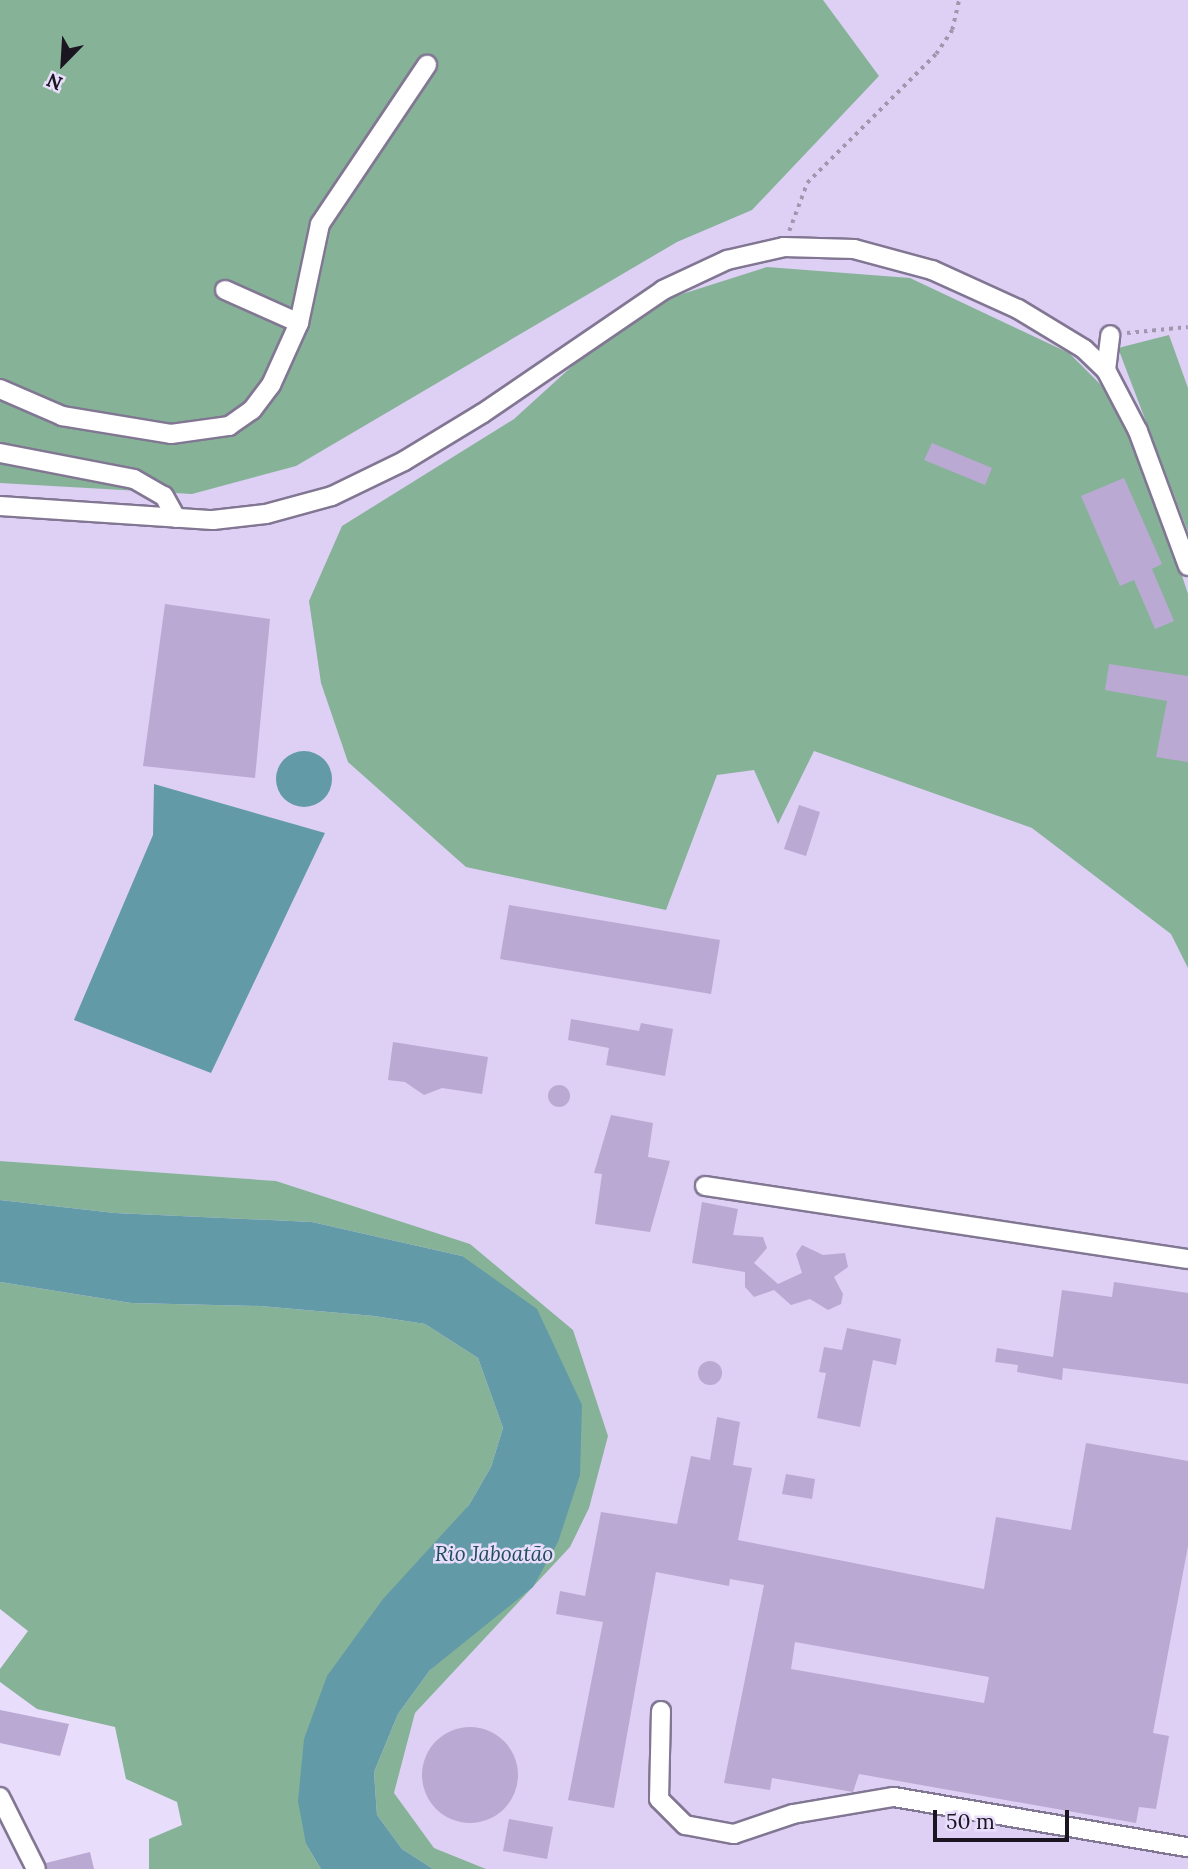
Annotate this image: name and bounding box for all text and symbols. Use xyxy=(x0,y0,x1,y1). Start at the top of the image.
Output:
north arrow xyxy=(28,28,98,98)
text: N xyxy=(43,68,66,96)
water label: Rio Jaboatão xyxy=(435,1541,553,1567)
scale bar xyxy=(936,1796,1072,1840)
text: 50 m xyxy=(946,1808,995,1835)

